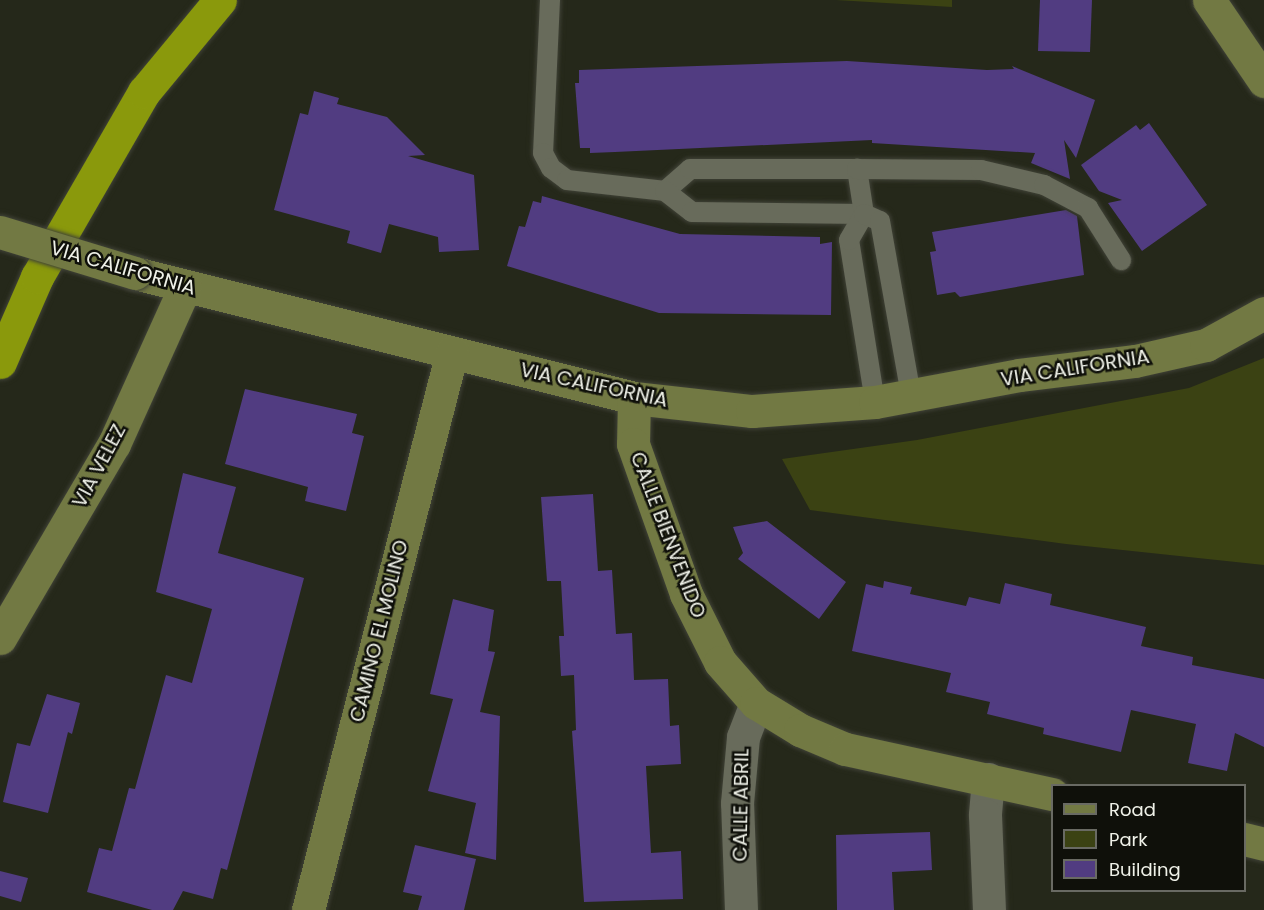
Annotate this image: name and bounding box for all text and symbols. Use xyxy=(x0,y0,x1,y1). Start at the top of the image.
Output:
street label: VIA CALIFORNIA xyxy=(48,236,198,300)
street label: VIA CALIFORNIA xyxy=(999,344,1151,392)
street label: VIA CALIFORNIA xyxy=(518,358,670,412)
street label: VIA VELEZ xyxy=(67,420,131,512)
street label: CALLE BIENVENIDO xyxy=(625,449,711,621)
street label: CAMINO EL MOLINO xyxy=(345,538,413,724)
street label: CALLE ABRIL xyxy=(728,748,754,862)
legend xyxy=(1051,784,1246,892)
text: Road xyxy=(1109,797,1156,822)
text: Park xyxy=(1109,827,1148,852)
text: Building xyxy=(1109,857,1181,882)

